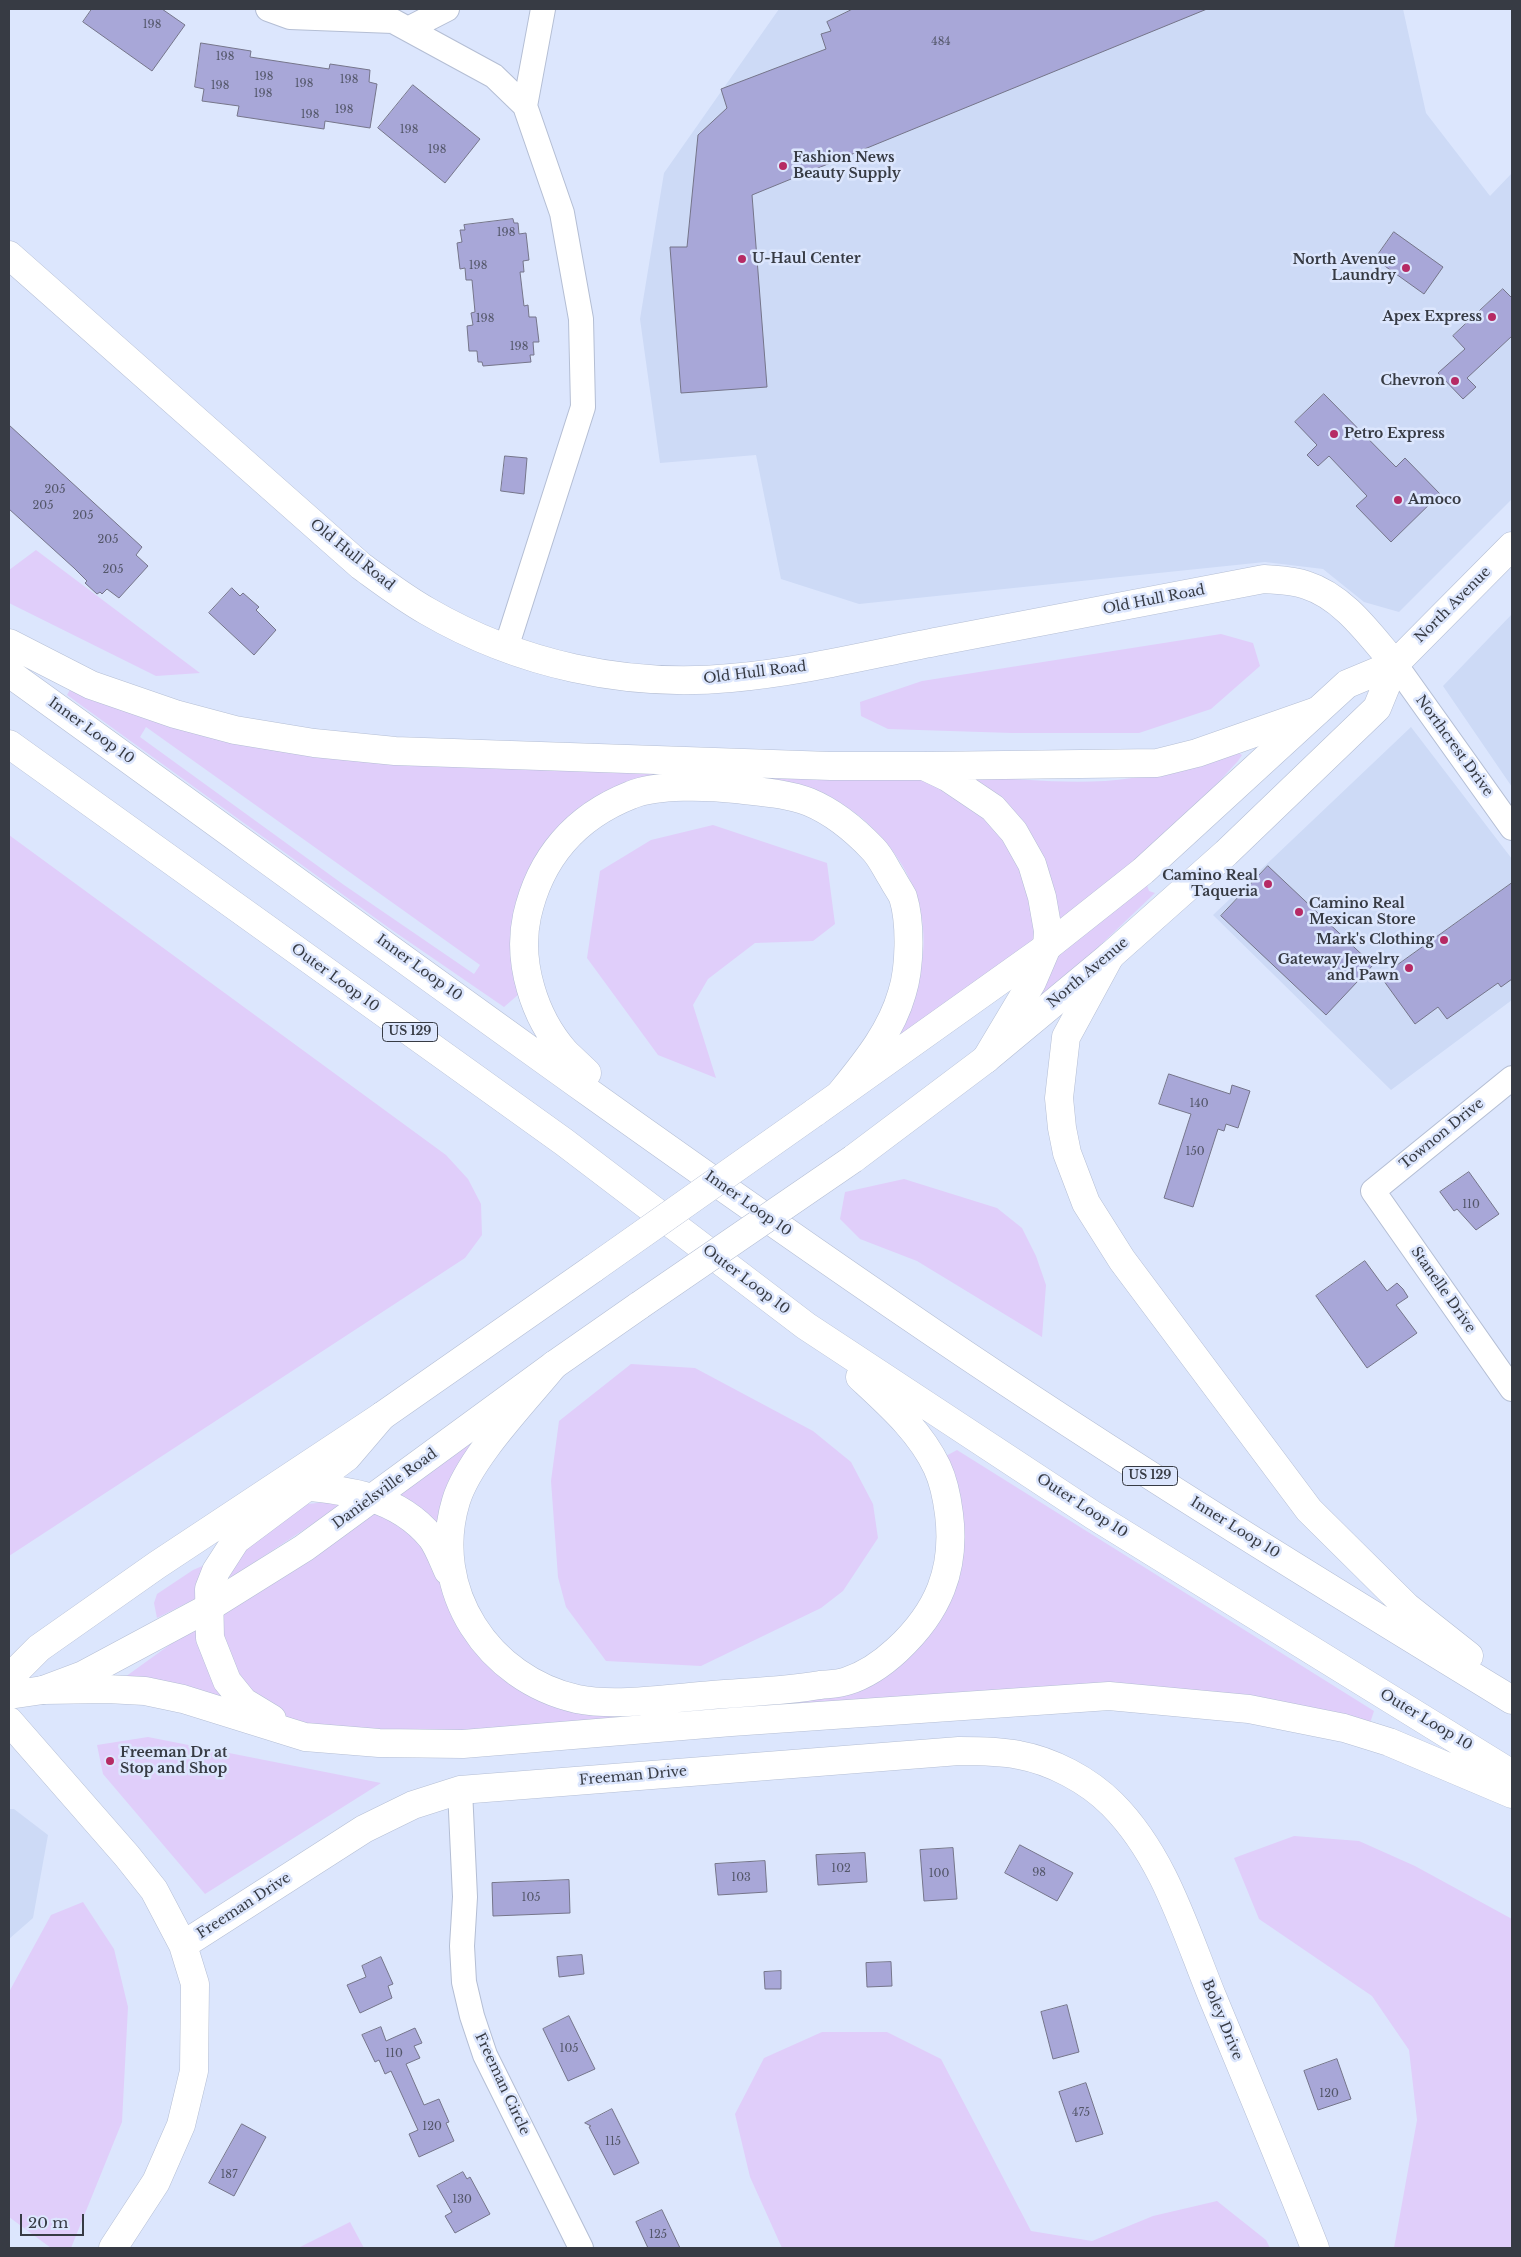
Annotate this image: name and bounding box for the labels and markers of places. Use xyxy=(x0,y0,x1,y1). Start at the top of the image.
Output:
place label: Fashion News Beauty Supply xyxy=(793,150,901,182)
marker: Fashion News Beauty Supply xyxy=(777,160,789,172)
place label: U-Haul Center xyxy=(752,251,861,267)
place label: North Avenue Laundry xyxy=(1292,252,1396,284)
marker: U-Haul Center xyxy=(736,253,748,265)
marker: North Avenue Laundry xyxy=(1400,262,1412,274)
place label: Apex Express xyxy=(1382,309,1482,325)
marker: Apex Express xyxy=(1486,311,1498,323)
place label: Chevron xyxy=(1380,373,1445,389)
marker: Chevron xyxy=(1449,375,1461,387)
place label: Petro Express xyxy=(1344,426,1445,442)
marker: Petro Express xyxy=(1328,428,1340,440)
place label: Amoco xyxy=(1408,492,1461,508)
marker: Amoco xyxy=(1392,494,1404,506)
place label: Camino Real Taqueria xyxy=(1162,868,1258,900)
marker: Camino Real Taqueria xyxy=(1262,878,1274,890)
place label: Camino Real Mexican Store xyxy=(1309,896,1416,929)
marker: Camino Real Mexican Store xyxy=(1293,906,1305,918)
place label: Mark's Clothing xyxy=(1316,932,1434,948)
marker: Mark's Clothing xyxy=(1438,934,1450,946)
place label: Gateway Jewelry and Pawn xyxy=(1278,952,1399,984)
marker: Gateway Jewelry and Pawn xyxy=(1403,962,1415,974)
place label: Freeman Dr at Stop and Shop xyxy=(120,1745,227,1778)
marker: Freeman Dr at Stop and Shop xyxy=(104,1755,116,1767)

